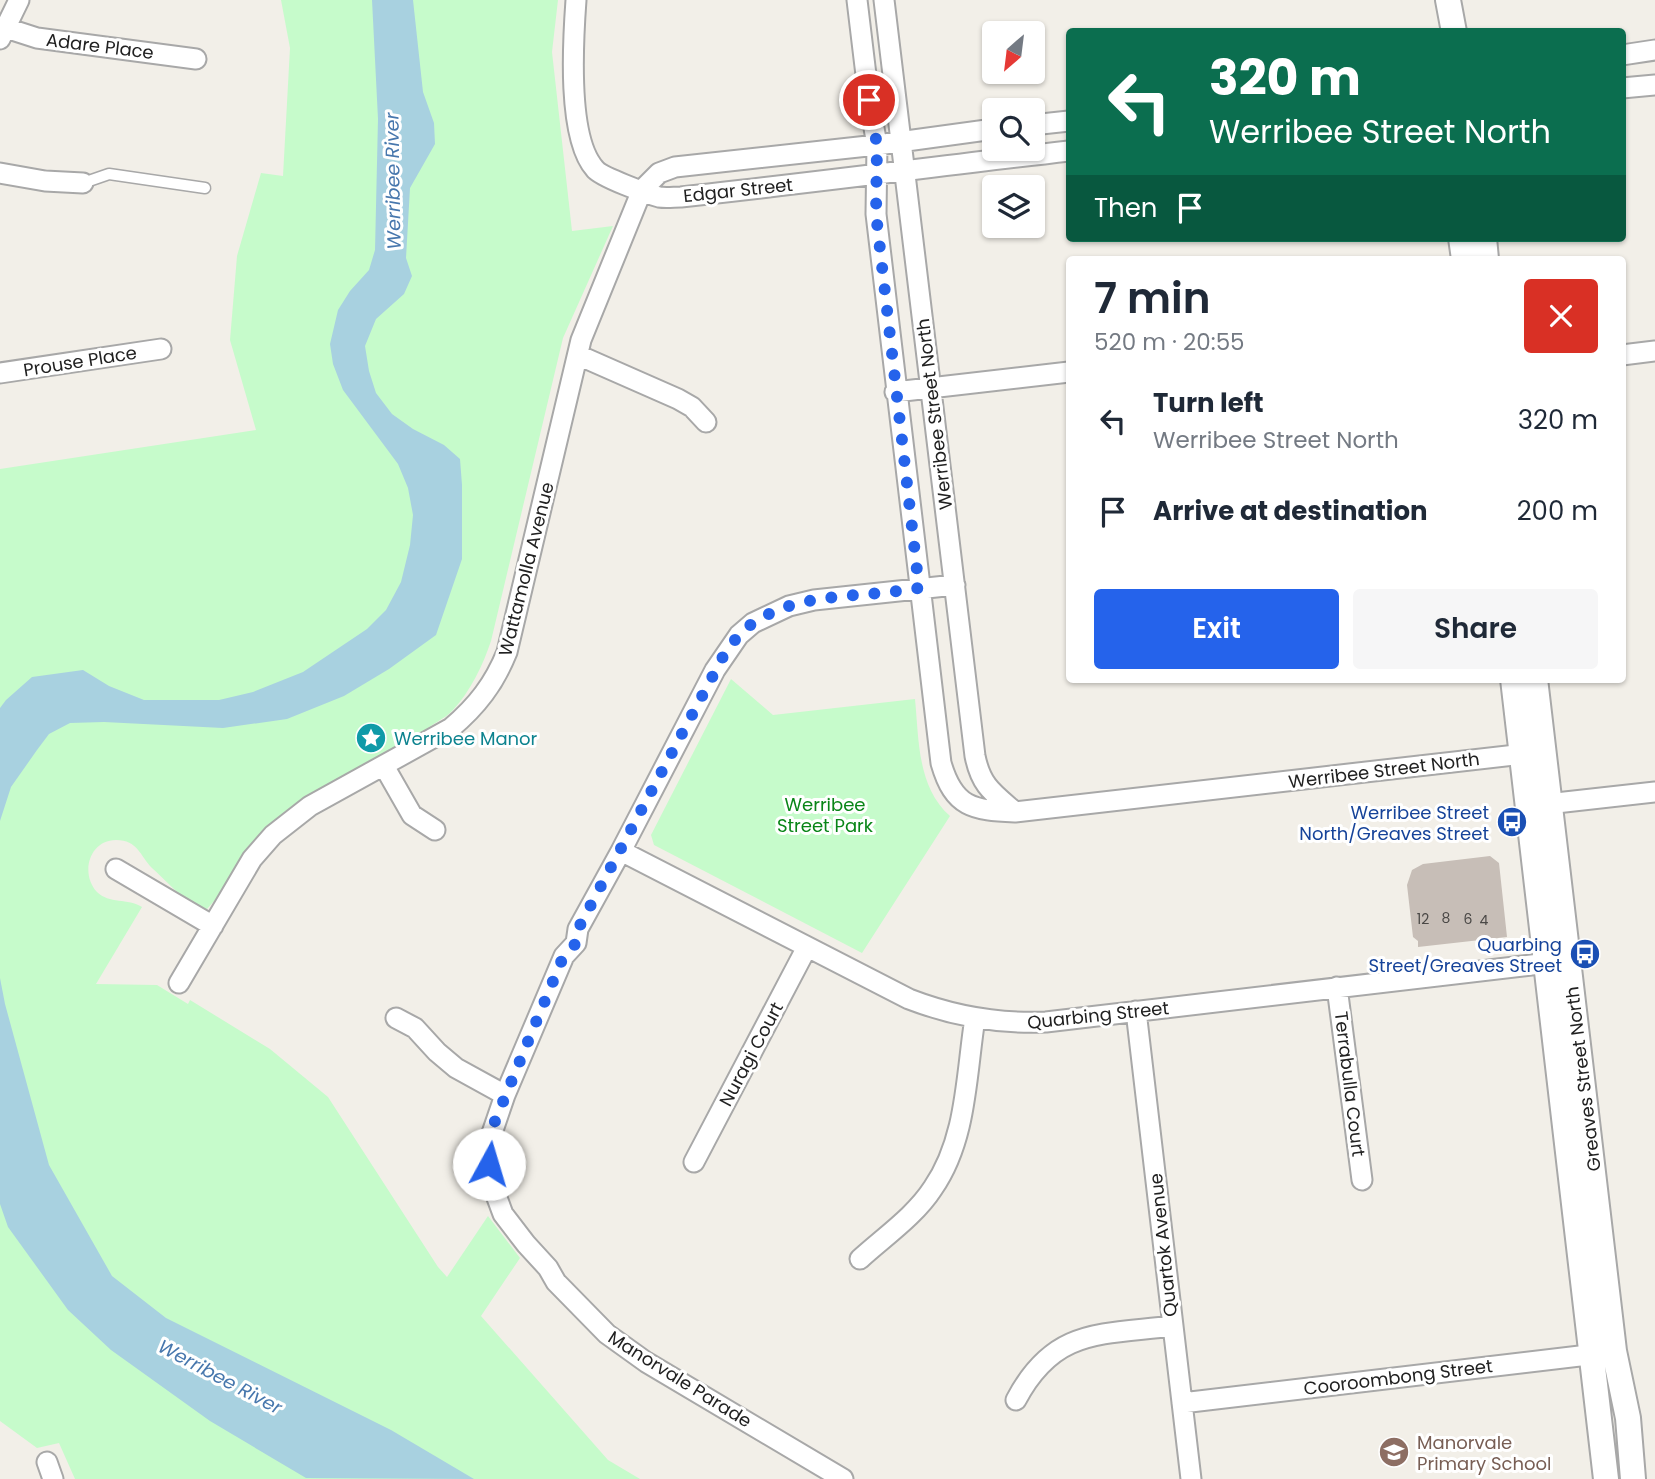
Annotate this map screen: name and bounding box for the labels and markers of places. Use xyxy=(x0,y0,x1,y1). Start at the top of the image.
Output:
pin xyxy=(839,70,899,130)
place icon: Werribee Manor xyxy=(354,721,388,755)
place label: Werribee Manor xyxy=(394,726,538,751)
place label: Werribee Street North/Greaves Street xyxy=(1299,800,1489,846)
bus stop icon: Werribee Street North/Greaves Street xyxy=(1495,805,1529,839)
place label: Quarbing Street/Greaves Street xyxy=(1369,932,1562,978)
bus stop icon: Quarbing Street/Greaves Street xyxy=(1568,937,1602,971)
place label: Manorvale Primary School xyxy=(1417,1430,1551,1476)
school or university icon: Manorvale Primary School xyxy=(1377,1435,1411,1469)

